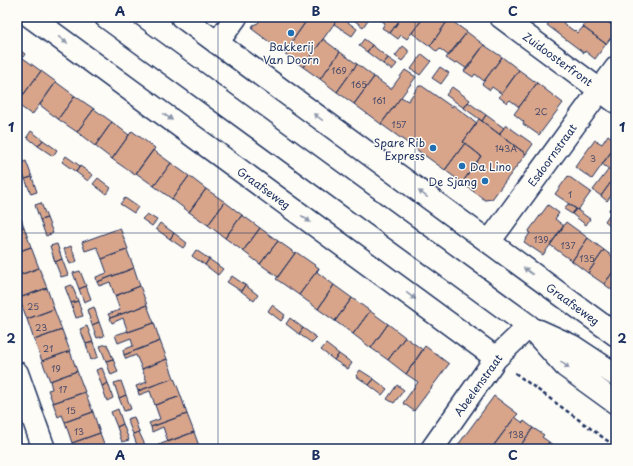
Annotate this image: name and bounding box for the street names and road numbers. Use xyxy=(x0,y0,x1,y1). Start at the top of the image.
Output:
street label: Zuidoosterfront xyxy=(519,28,597,91)
street label: Esdoornstraat xyxy=(523,120,581,190)
street label: Graafseweg xyxy=(234,163,294,213)
street label: Graafseweg xyxy=(543,279,603,329)
street label: Abeelenstraat xyxy=(450,350,507,420)

